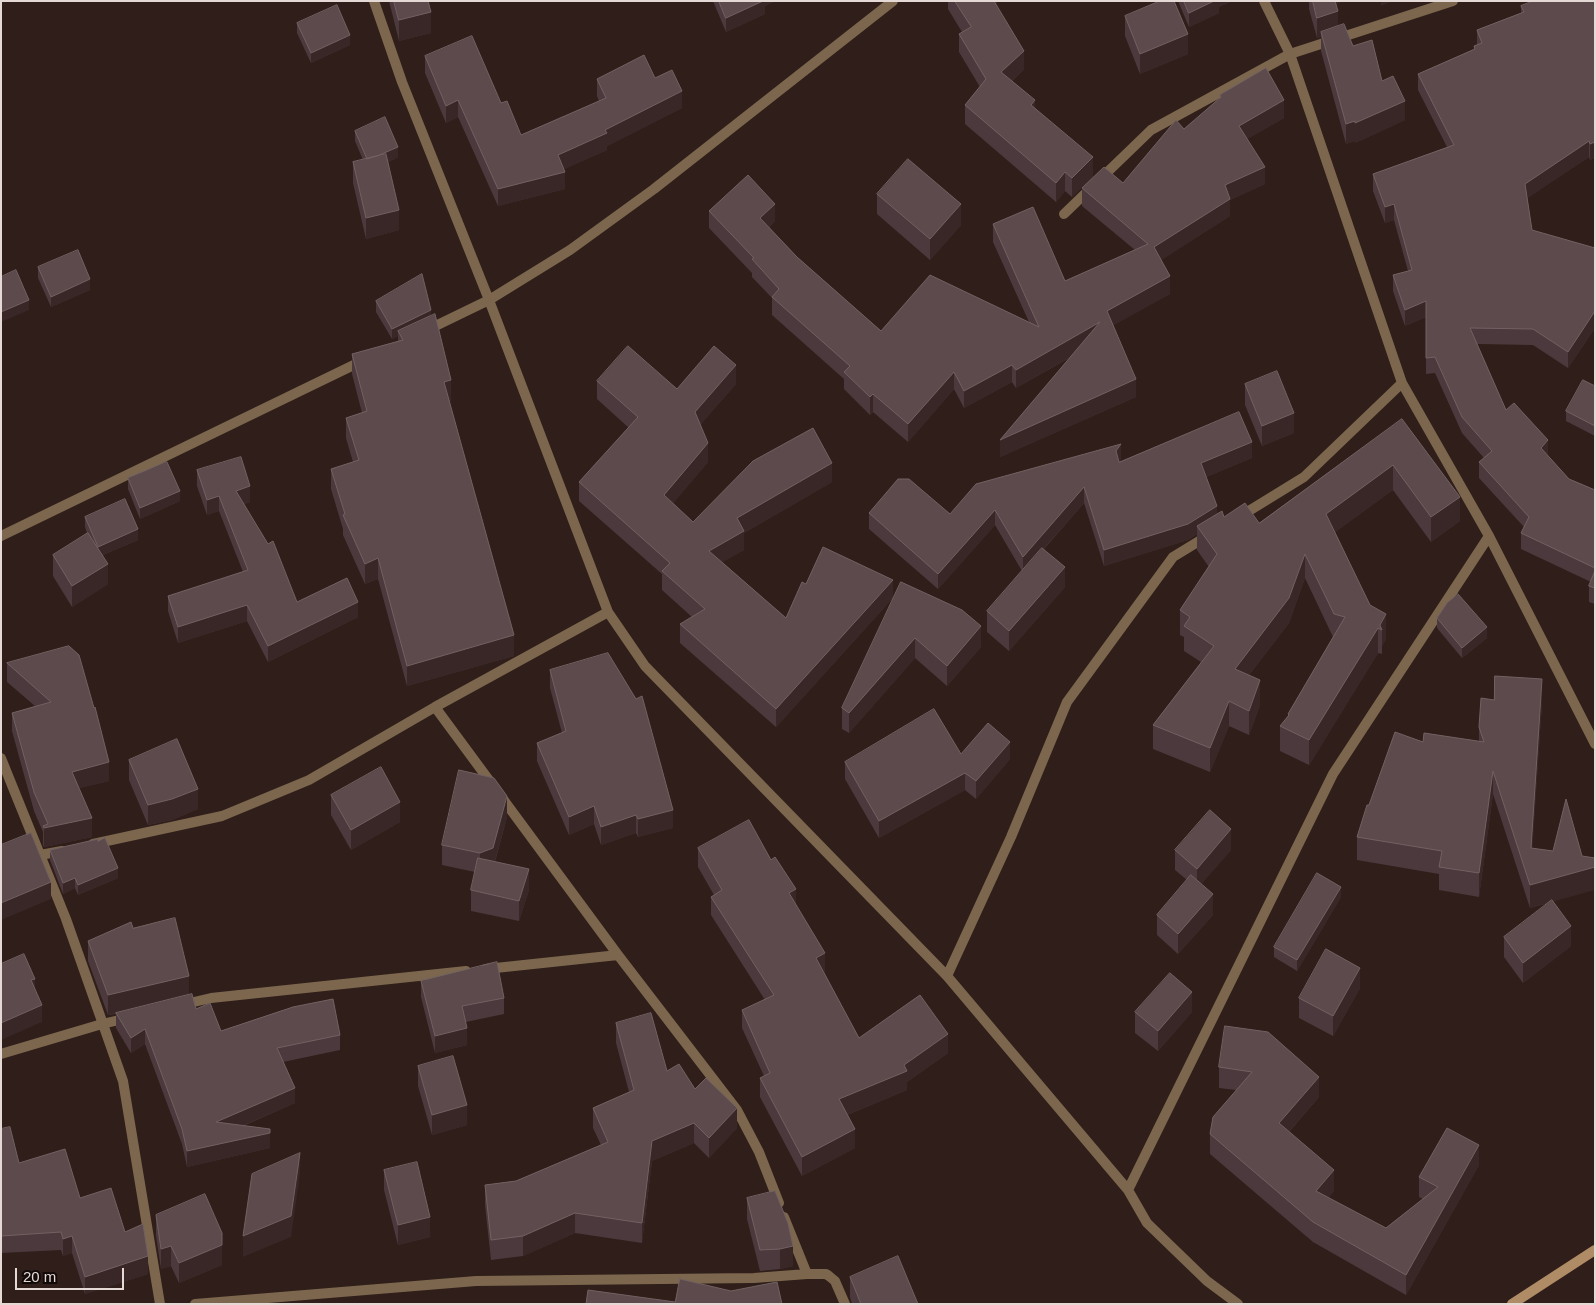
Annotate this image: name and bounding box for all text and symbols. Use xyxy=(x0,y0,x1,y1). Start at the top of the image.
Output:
scale bar xyxy=(18,1258,126,1290)
text: 20 m xyxy=(23,1268,56,1285)

